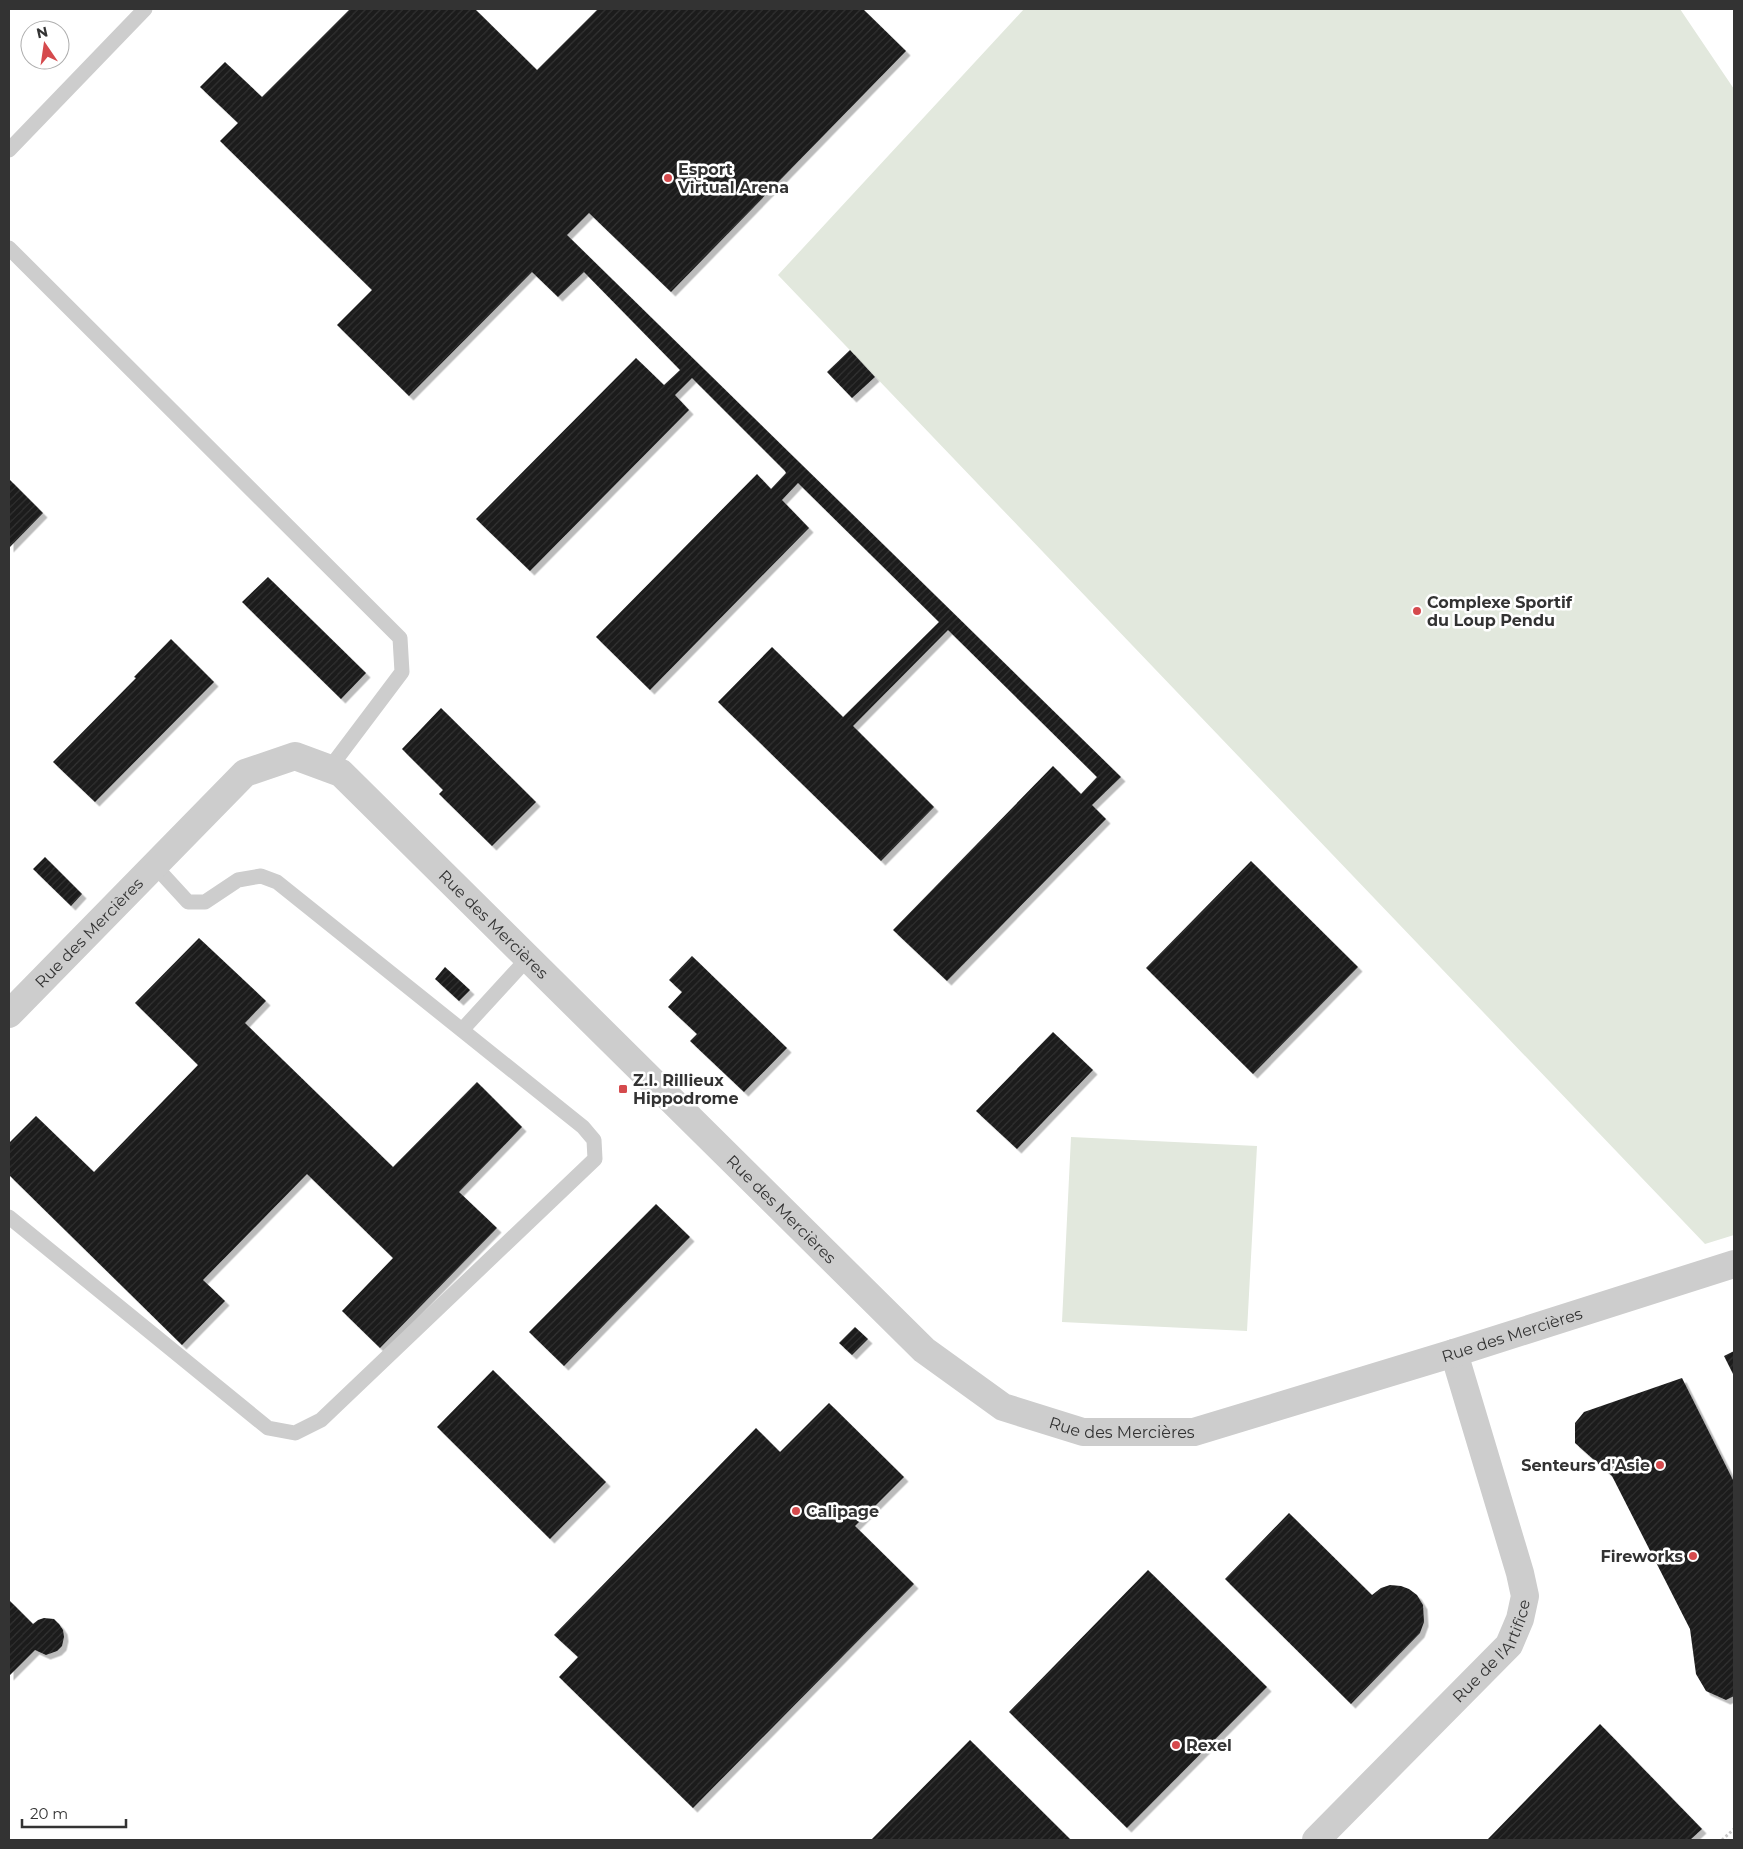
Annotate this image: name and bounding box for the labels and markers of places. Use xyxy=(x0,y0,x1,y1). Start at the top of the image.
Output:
place label: Esport Virtual Arena xyxy=(677,160,789,197)
marker: Esport Virtual Arena xyxy=(662,172,674,184)
place label: Complexe Sportif du Loup Pendu xyxy=(1427,593,1573,630)
marker: Complexe Sportif du Loup Pendu xyxy=(1411,605,1423,617)
place label: Z.I. Rillieux Hippodrome xyxy=(633,1071,739,1108)
marker: Z.I. Rillieux Hippodrome xyxy=(617,1083,629,1095)
place label: Senteurs d'Asie xyxy=(1521,1456,1650,1475)
marker: Senteurs d'Asie xyxy=(1654,1459,1666,1471)
place label: Calipage xyxy=(806,1502,879,1521)
marker: Calipage xyxy=(790,1505,802,1517)
place label: Fireworks xyxy=(1601,1547,1683,1566)
marker: Fireworks xyxy=(1687,1550,1699,1562)
place label: Rexel xyxy=(1186,1736,1232,1755)
marker: Rexel xyxy=(1170,1739,1182,1751)

